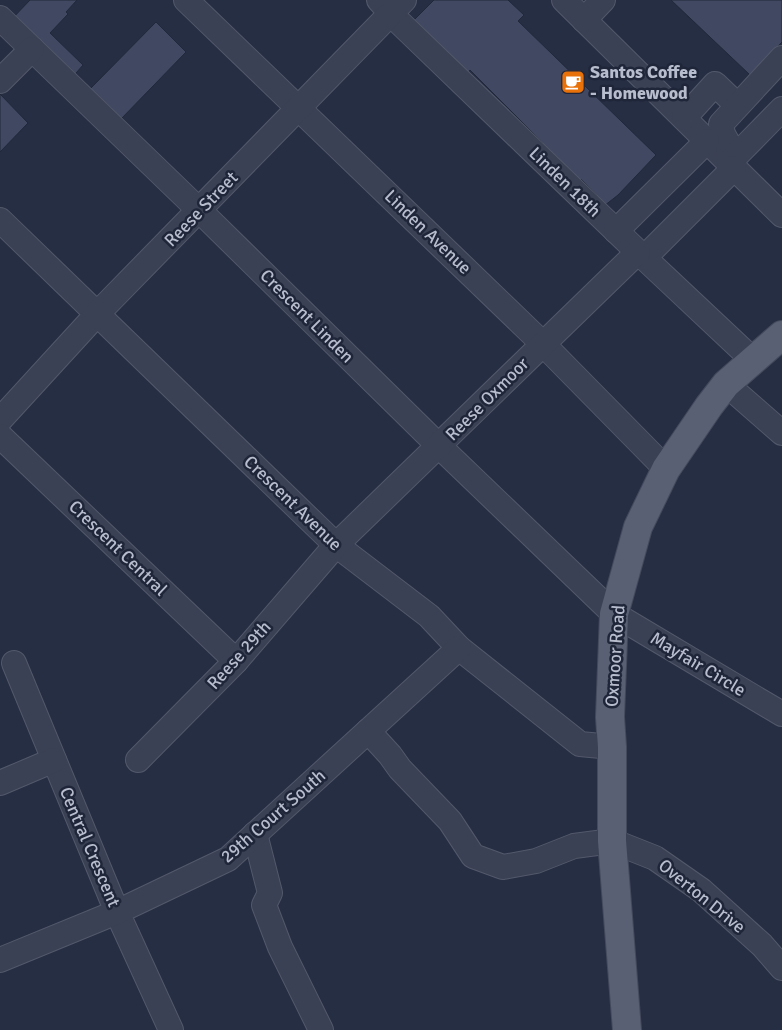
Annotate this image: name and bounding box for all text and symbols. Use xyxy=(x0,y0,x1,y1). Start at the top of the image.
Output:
place label: Santos Coffee - Homewood xyxy=(590,61,697,104)
cafe icon: Santos Coffee - Homewood xyxy=(560,69,586,95)
street label: Linden 18th xyxy=(524,142,606,222)
street label: Reese Street xyxy=(160,167,242,251)
street label: Linden Avenue xyxy=(380,185,476,279)
street label: Crescent Linden xyxy=(255,264,359,368)
street label: Reese Oxmoor xyxy=(441,352,534,445)
street label: Crescent Avenue xyxy=(239,451,347,555)
street label: Crescent Central xyxy=(64,496,172,600)
street label: Oxmoor Road xyxy=(600,604,630,708)
street label: Reese 29th xyxy=(202,616,276,694)
street label: Mayfair Circle xyxy=(646,627,750,701)
street label: 29th Court South xyxy=(216,764,330,868)
street label: Central Crescent xyxy=(55,784,125,910)
street label: Overton Drive xyxy=(654,854,750,938)

